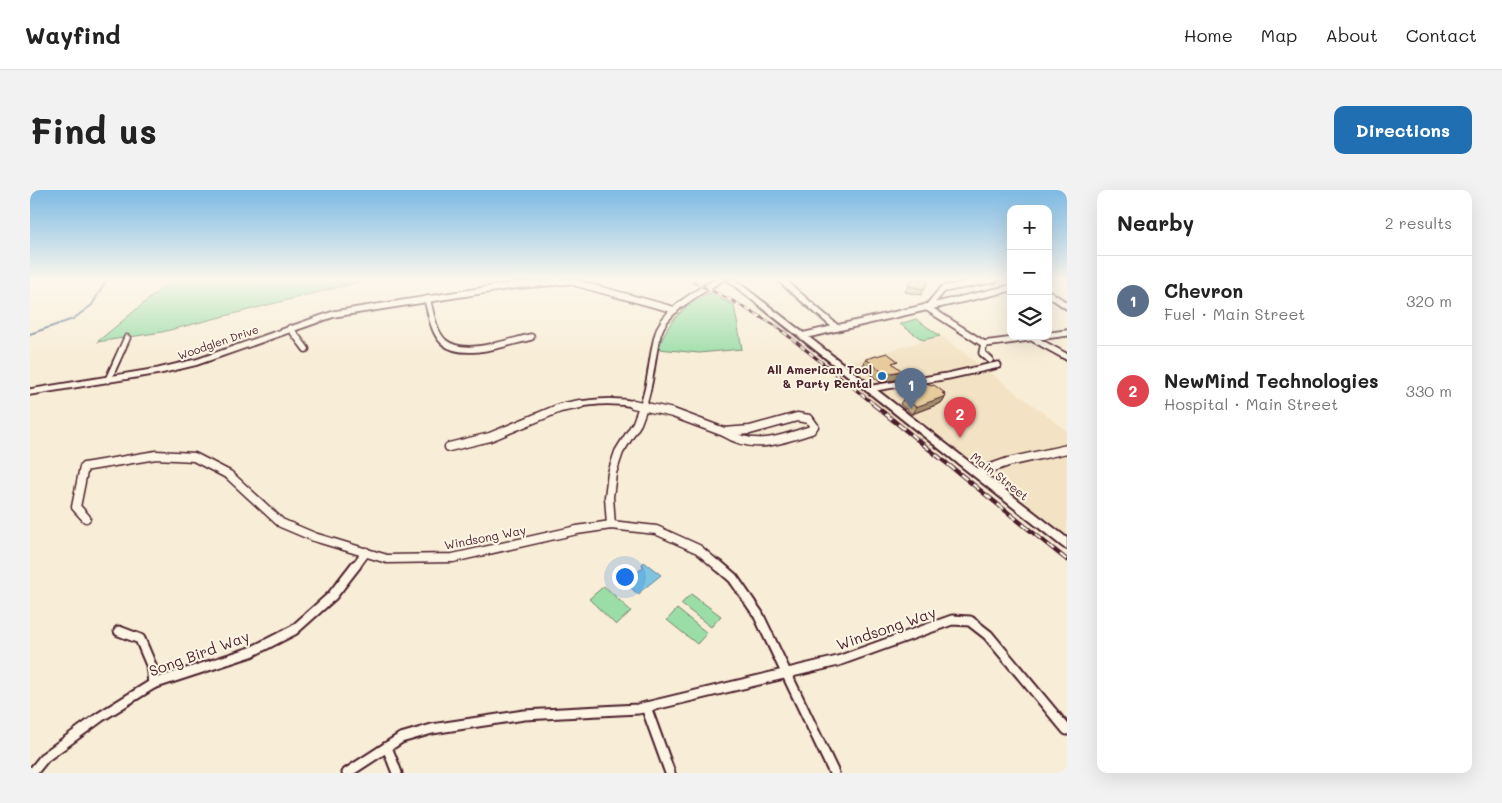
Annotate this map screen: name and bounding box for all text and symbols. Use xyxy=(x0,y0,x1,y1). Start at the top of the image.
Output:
text: Wayfind xyxy=(25,19,121,50)
text: Home xyxy=(1184,23,1233,47)
text: Map xyxy=(1261,23,1297,47)
text: About xyxy=(1325,23,1378,47)
text: Contact xyxy=(1406,23,1477,47)
button: Directions xyxy=(1334,106,1472,154)
text: Find us xyxy=(30,107,157,153)
map controls xyxy=(1007,205,1052,340)
button: + xyxy=(1007,205,1052,250)
text: Nearby xyxy=(1117,209,1194,236)
text: 2 results xyxy=(1385,212,1452,233)
button: − xyxy=(1007,250,1052,295)
text: Chevron xyxy=(1164,278,1243,303)
text: 1 xyxy=(1129,290,1137,311)
text: 320 m xyxy=(1406,290,1452,311)
button: layers xyxy=(1007,295,1052,340)
text: Fuel · Main Street xyxy=(1164,303,1305,324)
street label: Woodglen Drive xyxy=(176,321,260,363)
place label: All American Tool & Party Rental xyxy=(767,361,872,391)
pin: 1 xyxy=(895,368,927,409)
text: NewMind Technologies xyxy=(1164,368,1379,393)
marker: All American Tool & Party Rental xyxy=(876,370,888,382)
text: 2 xyxy=(1129,380,1137,401)
text: 330 m xyxy=(1406,380,1452,401)
text: Hospital · Main Street xyxy=(1164,393,1338,414)
pin: 2 xyxy=(944,397,976,438)
street label: Main Street xyxy=(968,448,1032,504)
street label: Windsong Way xyxy=(443,521,527,553)
your location xyxy=(612,564,638,590)
street label: Windsong Way xyxy=(834,602,939,654)
street label: Song Bird Way xyxy=(146,626,252,680)

